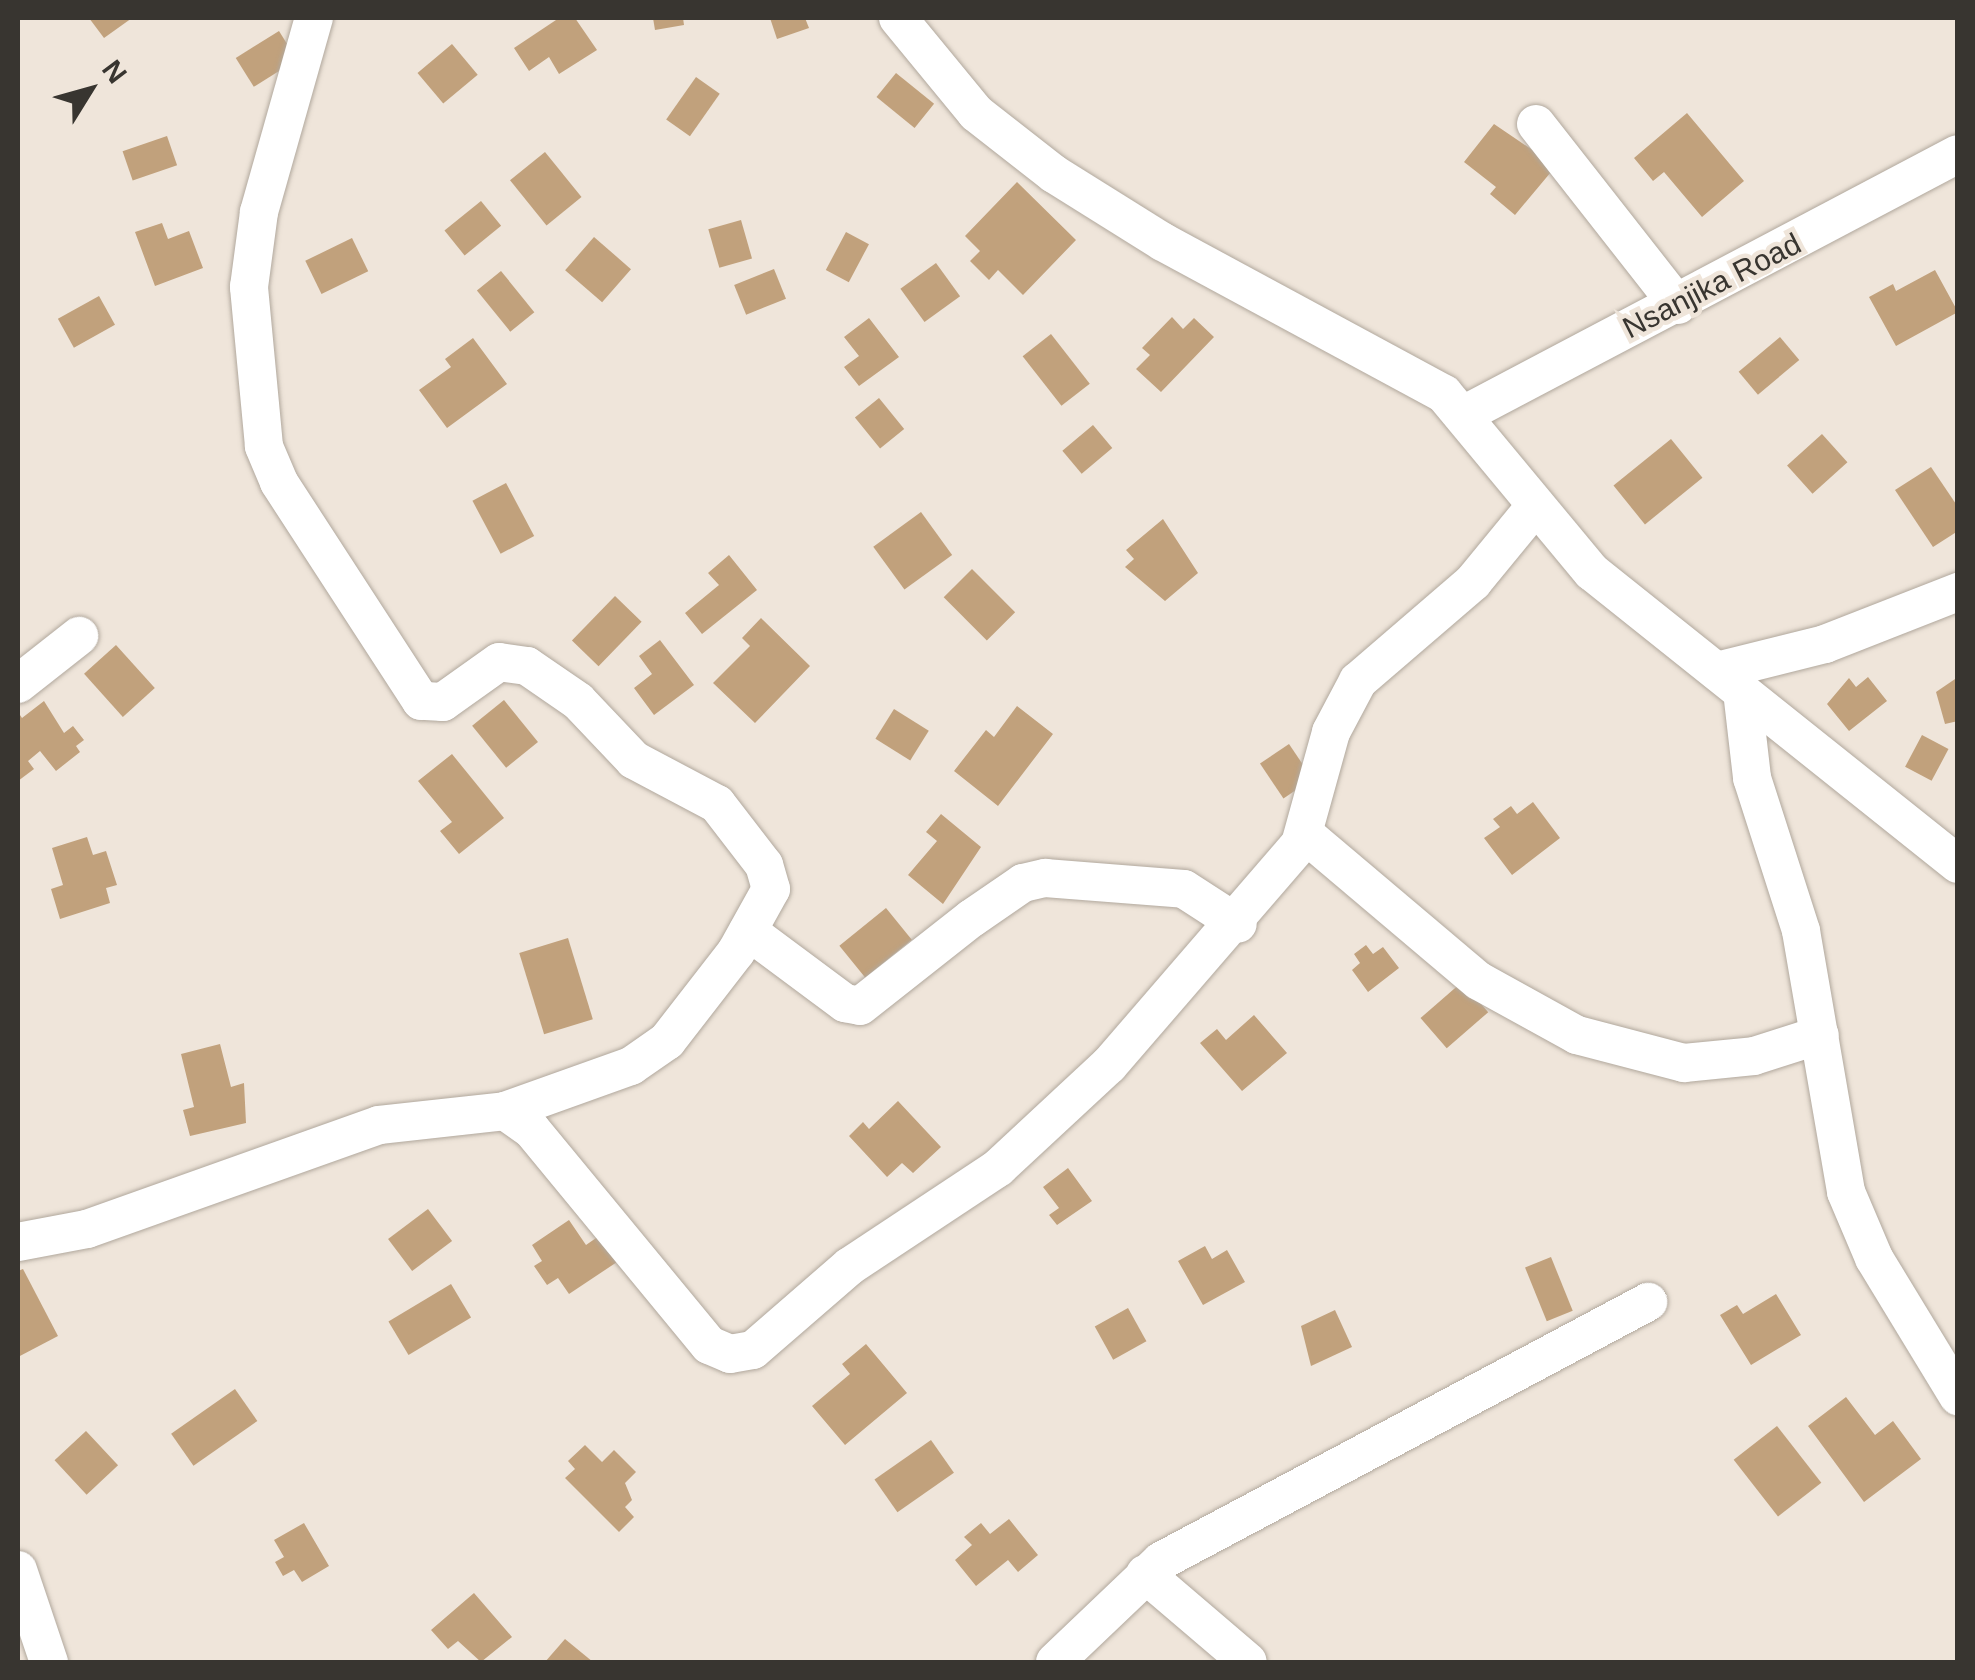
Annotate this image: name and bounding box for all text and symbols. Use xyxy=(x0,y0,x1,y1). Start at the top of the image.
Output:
north arrow xyxy=(40,40,140,140)
text: N xyxy=(96,54,133,89)
street label: Nsanjika Road xyxy=(1617,226,1807,346)

